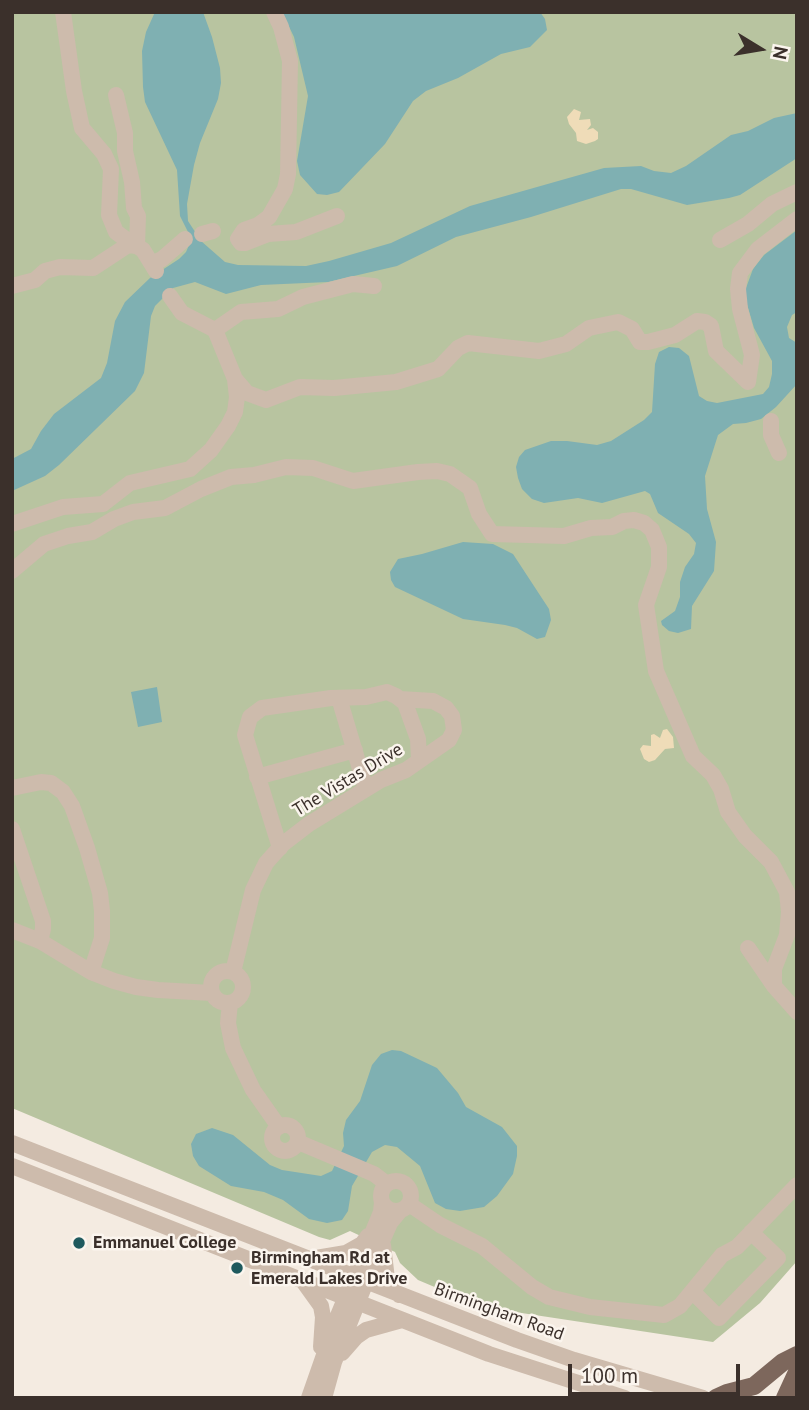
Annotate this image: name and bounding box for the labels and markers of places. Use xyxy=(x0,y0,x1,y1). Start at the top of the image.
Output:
place label: Emmanuel College xyxy=(93,1232,236,1254)
marker: Emmanuel College xyxy=(71,1235,87,1251)
place label: Birmingham Rd at Emerald Lakes Drive xyxy=(251,1247,407,1290)
marker: Birmingham Rd at Emerald Lakes Drive xyxy=(229,1260,245,1276)

